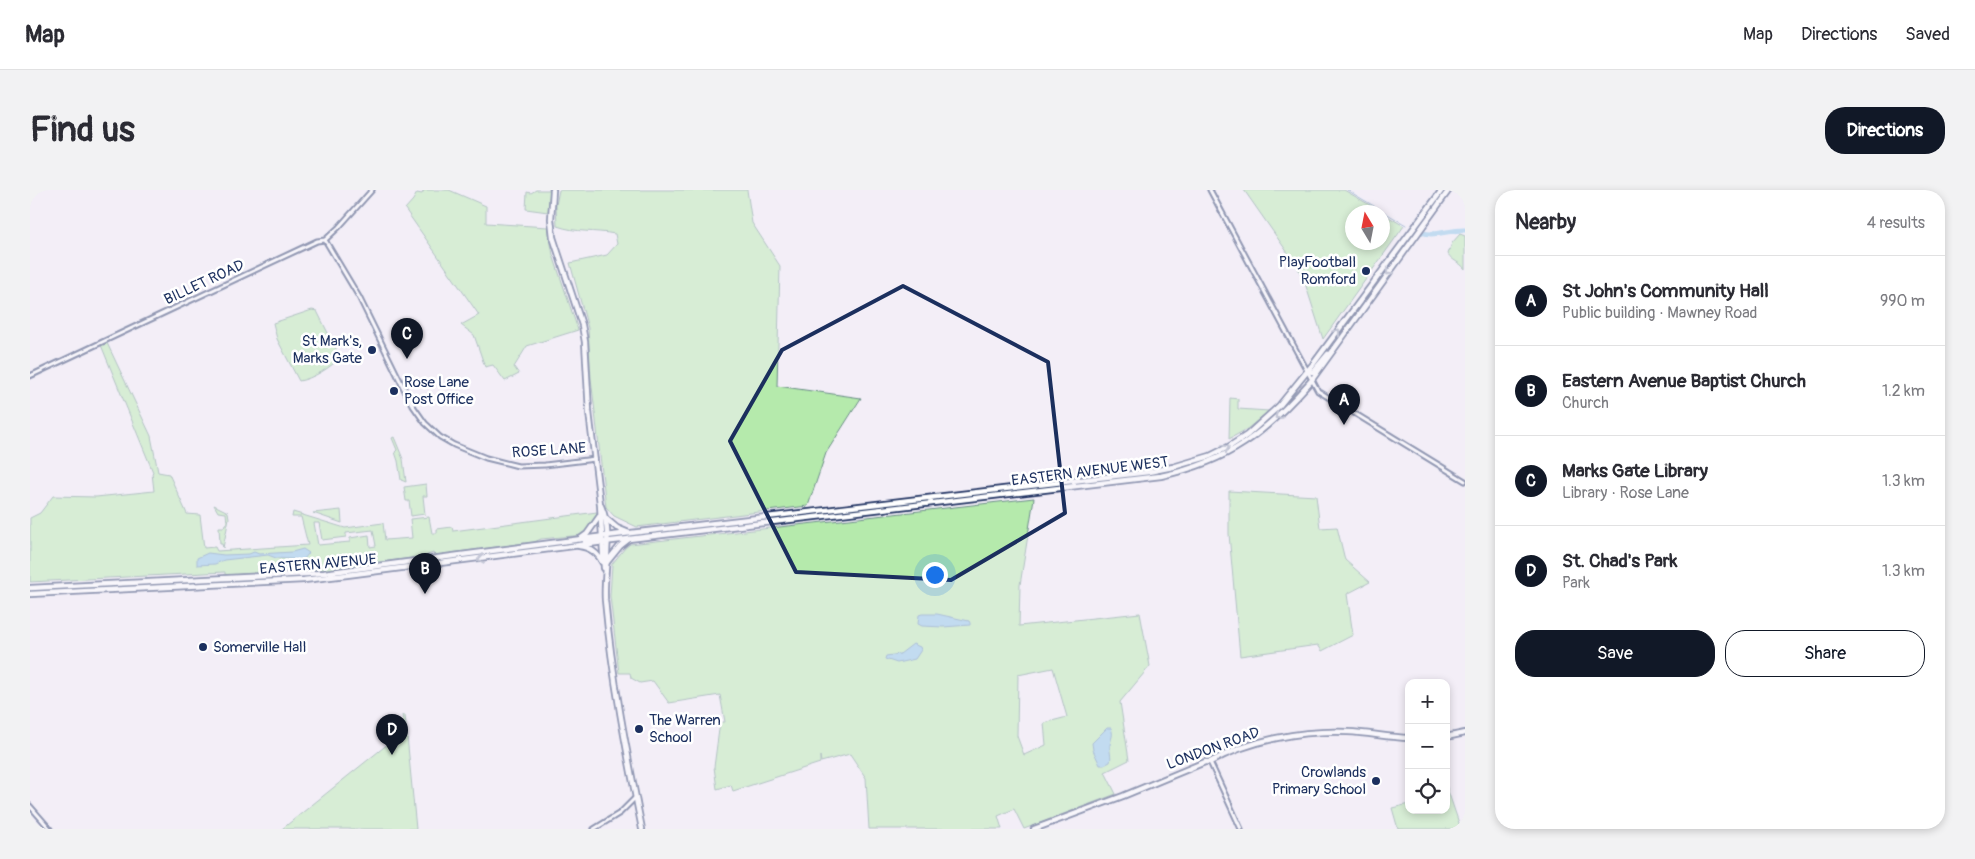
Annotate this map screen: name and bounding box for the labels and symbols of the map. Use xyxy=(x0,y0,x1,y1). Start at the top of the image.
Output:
north arrow xyxy=(1345,205,1390,250)
place label: PlayFootball Romford xyxy=(1279,253,1356,289)
street label: BILLET ROAD xyxy=(161,256,247,309)
marker: PlayFootball Romford xyxy=(1360,265,1372,277)
one-way arrow xyxy=(1387,266,1395,275)
pin: C xyxy=(391,318,423,359)
one-way arrow xyxy=(1331,328,1340,338)
place label: St Mark's, Marks Gate xyxy=(293,332,363,368)
marker: St Mark's, Marks Gate xyxy=(366,344,378,356)
place label: Rose Lane Post Office xyxy=(404,373,474,409)
pin: A xyxy=(1328,384,1360,425)
marker: Rose Lane Post Office xyxy=(388,385,400,397)
one-way arrow xyxy=(1275,411,1284,419)
street label: ROSE LANE xyxy=(511,438,587,463)
one-way arrow xyxy=(1220,444,1229,454)
street label: EASTERN AVENUE WEST xyxy=(1010,452,1170,491)
street label: EASTERN AVENUE xyxy=(259,550,377,579)
pin: B xyxy=(409,553,441,594)
one-way arrow xyxy=(477,553,485,563)
your location xyxy=(922,562,948,588)
place label: Somerville Hall xyxy=(213,638,306,657)
marker: Somerville Hall xyxy=(197,641,209,653)
place label: The Warren School xyxy=(649,711,721,747)
pin: D xyxy=(376,714,408,755)
marker: The Warren School xyxy=(633,723,645,735)
street label: LONDON ROAD xyxy=(1164,723,1262,774)
place label: Crowlands Primary School xyxy=(1272,763,1366,799)
marker: Crowlands Primary School xyxy=(1370,775,1382,787)

